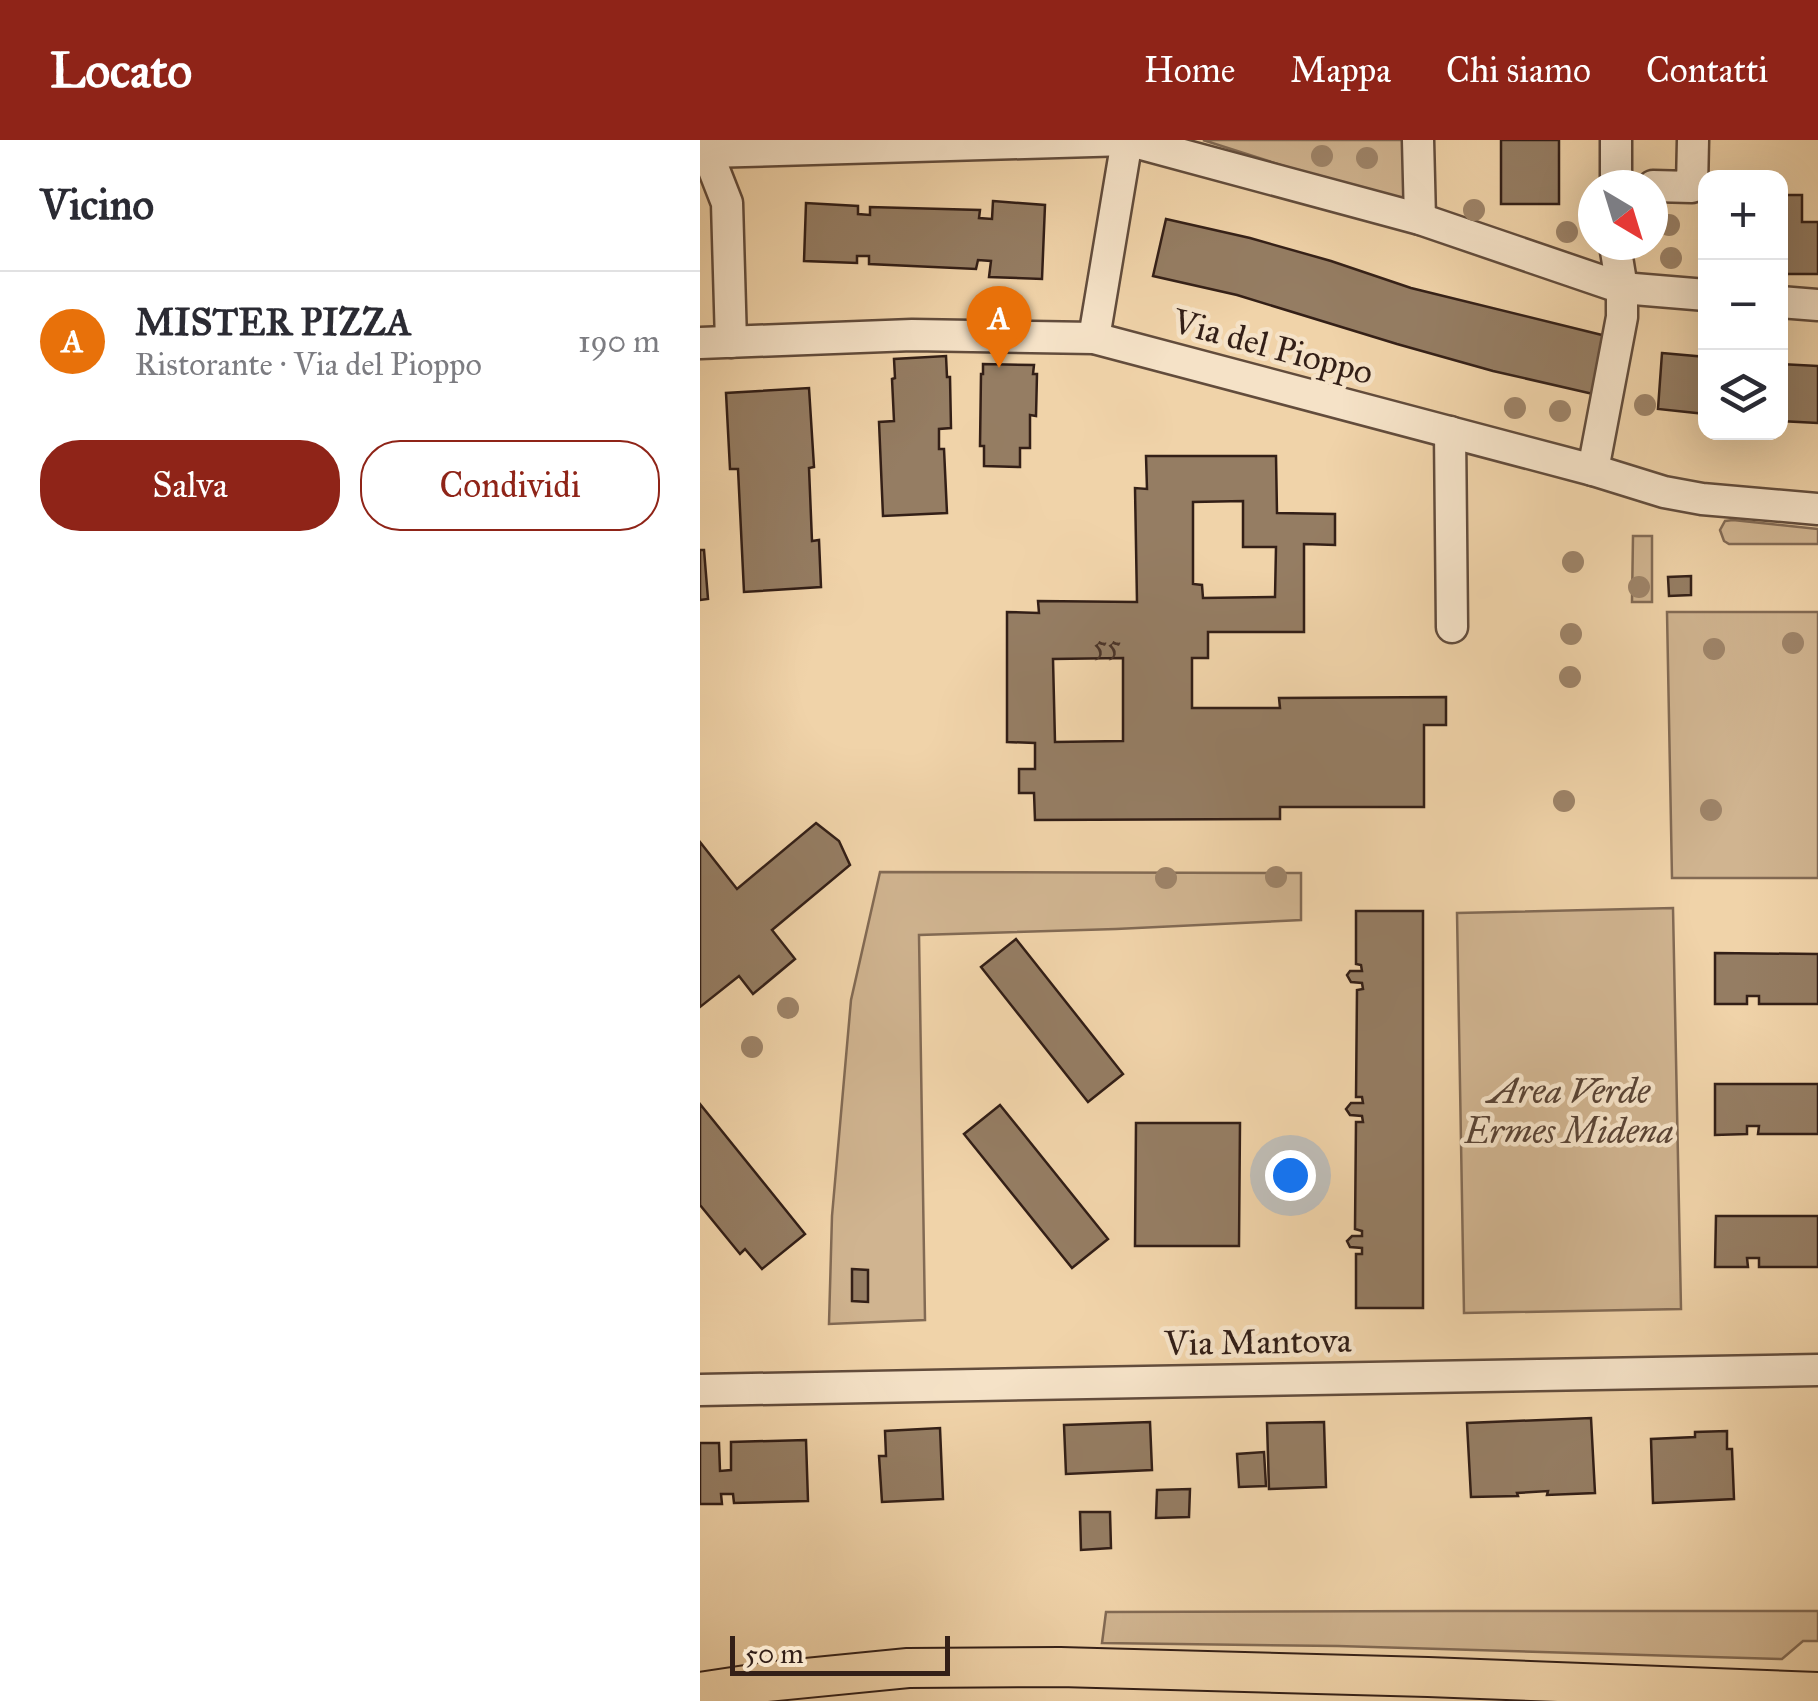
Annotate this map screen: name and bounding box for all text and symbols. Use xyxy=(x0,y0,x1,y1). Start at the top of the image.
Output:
text: Locato xyxy=(50,41,192,100)
text: Home xyxy=(1144,49,1235,92)
text: Mappa xyxy=(1290,49,1391,92)
text: Chi siamo xyxy=(1446,49,1591,92)
text: Contatti xyxy=(1646,49,1768,92)
north arrow xyxy=(1578,170,1668,260)
map controls xyxy=(1698,170,1788,440)
button: + xyxy=(1698,170,1788,260)
text: Vicino xyxy=(40,179,154,231)
button: − xyxy=(1698,260,1788,350)
pin: A xyxy=(966,286,1032,368)
text: MISTER PIZZA xyxy=(135,299,412,345)
street label: Via del Pioppo xyxy=(1167,299,1378,394)
text: A xyxy=(62,322,83,361)
text: 190 m xyxy=(578,322,660,361)
text: Ristorante · Via del Pioppo xyxy=(135,345,482,384)
button: layers xyxy=(1698,350,1788,440)
button: Salva xyxy=(40,440,340,531)
button: Condividi xyxy=(360,440,660,531)
house number: 55 xyxy=(1093,627,1121,663)
park label: Area Verde Ermes Midena xyxy=(1463,1070,1674,1153)
your location xyxy=(1265,1150,1316,1201)
street label: Via Mantova xyxy=(1163,1319,1352,1365)
scale bar xyxy=(730,1631,950,1676)
text: 50 m xyxy=(745,1636,804,1671)

